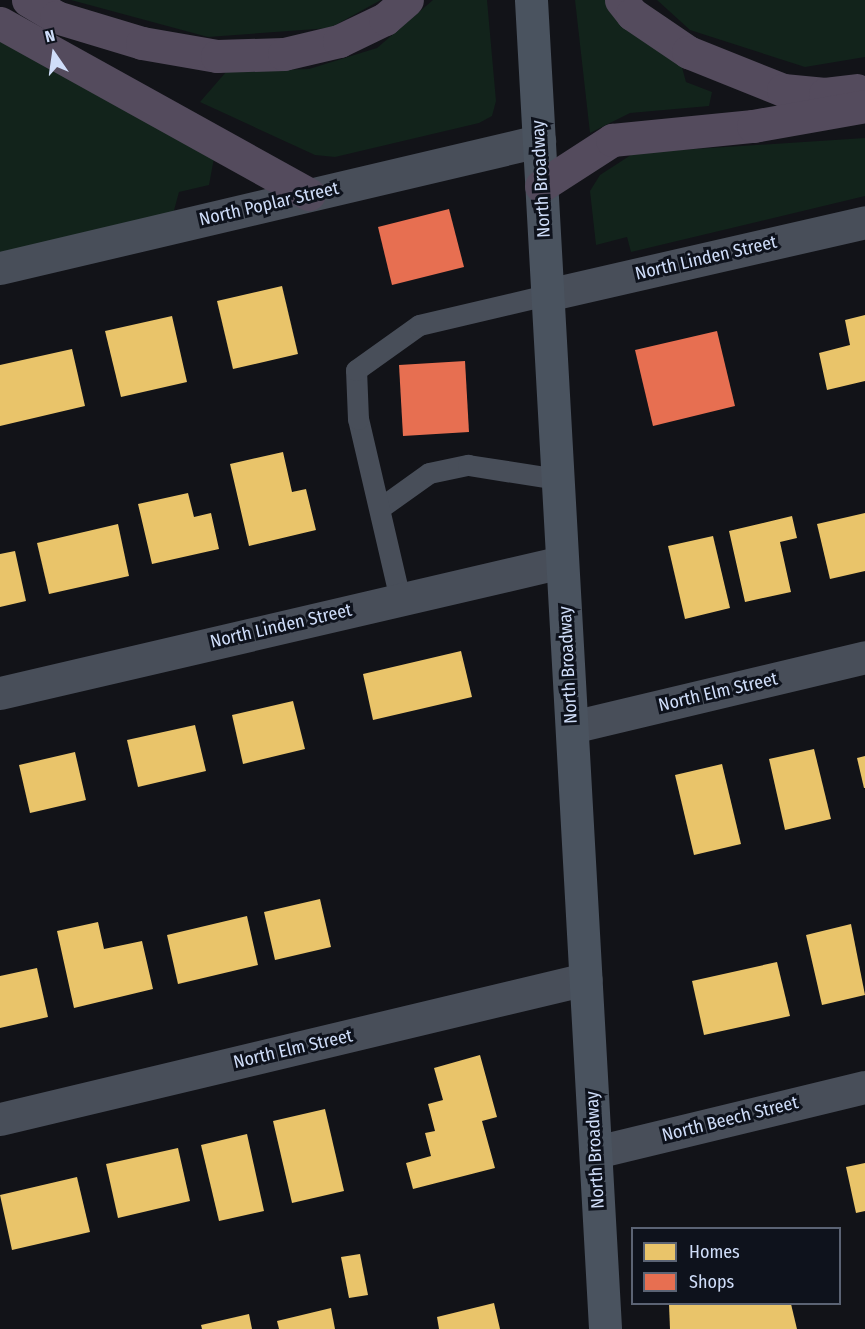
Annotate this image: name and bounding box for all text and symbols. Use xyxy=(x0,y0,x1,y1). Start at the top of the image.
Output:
north arrow xyxy=(24,24,84,84)
text: N xyxy=(43,26,57,46)
street label: North Broadway xyxy=(527,120,555,238)
street label: North Poplar Street xyxy=(197,177,341,231)
street label: North Linden Street xyxy=(633,231,779,285)
street label: North Linden Street xyxy=(208,599,354,653)
street label: North Broadway xyxy=(554,606,582,724)
street label: North Elm Street xyxy=(656,668,780,716)
street label: North Elm Street xyxy=(231,1025,355,1073)
street label: North Broadway xyxy=(581,1091,609,1209)
street label: North Beech Street xyxy=(660,1092,800,1146)
legend xyxy=(631,1227,841,1305)
text: Homes xyxy=(689,1241,740,1263)
text: Shops xyxy=(689,1271,734,1293)

